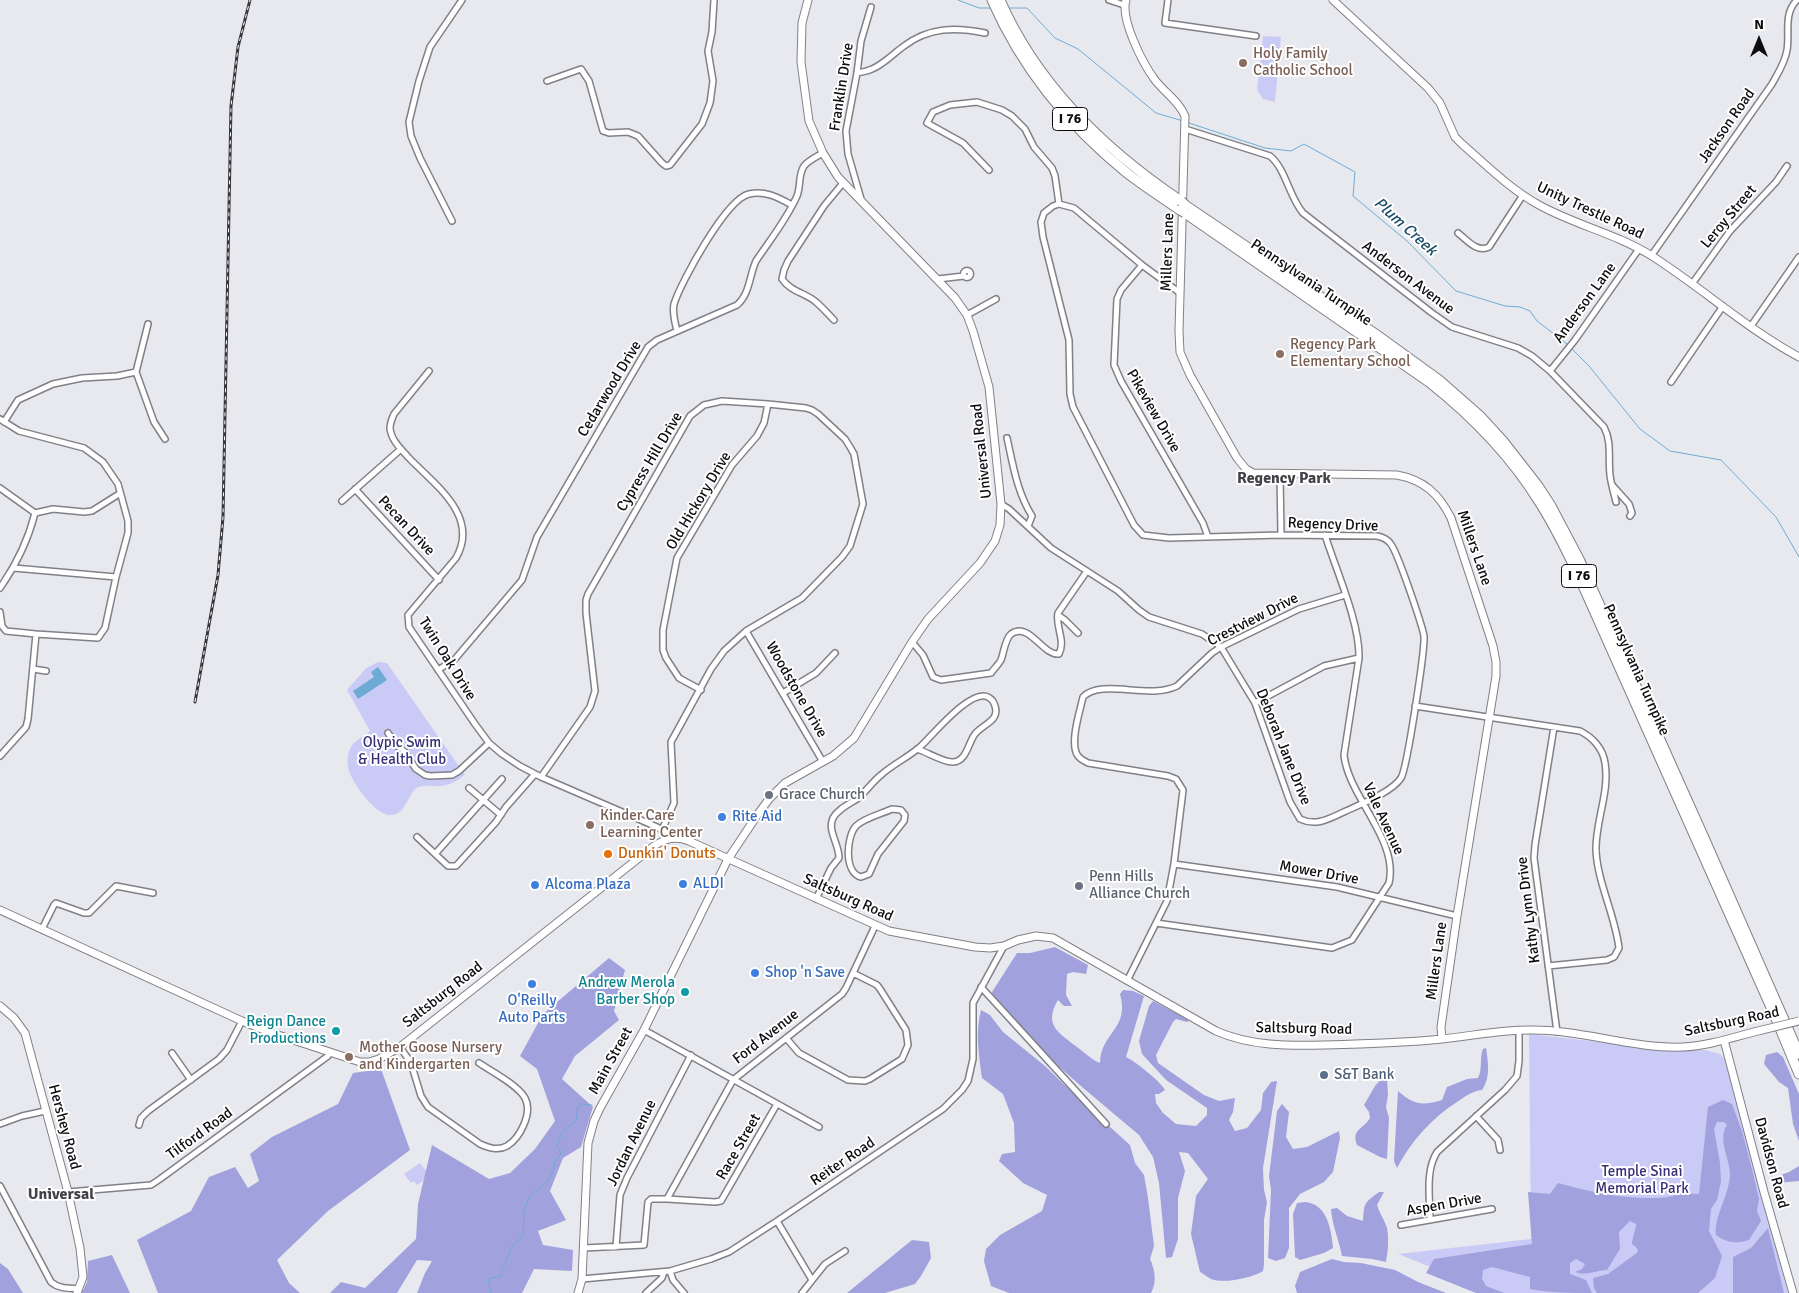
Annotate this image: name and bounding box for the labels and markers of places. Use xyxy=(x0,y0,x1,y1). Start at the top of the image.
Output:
place label: Holy Family Catholic School xyxy=(1253,45,1353,80)
marker: Holy Family Catholic School xyxy=(1237,57,1249,69)
place label: Regency Park Elementary School xyxy=(1290,336,1411,371)
marker: Regency Park Elementary School xyxy=(1274,348,1286,360)
place label: Grace Church xyxy=(779,786,865,804)
marker: Grace Church xyxy=(763,789,775,801)
place label: Kinder Care Learning Center xyxy=(600,807,703,842)
place label: Rite Aid xyxy=(732,808,782,826)
marker: Rite Aid xyxy=(716,811,728,823)
marker: Kinder Care Learning Center xyxy=(584,819,596,831)
place label: Dunkin' Donuts xyxy=(618,845,716,863)
marker: Dunkin' Donuts xyxy=(602,848,614,860)
place label: Penn Hills Alliance Church xyxy=(1089,868,1190,903)
place label: ALDI xyxy=(693,875,724,893)
place label: Alcoma Plaza xyxy=(545,876,631,894)
marker: ALDI xyxy=(677,878,689,890)
marker: Alcoma Plaza xyxy=(529,879,541,891)
marker: Penn Hills Alliance Church xyxy=(1073,880,1085,892)
place label: Shop 'n Save xyxy=(765,964,845,982)
marker: Shop 'n Save xyxy=(749,967,761,979)
place label: Andrew Merola Barber Shop xyxy=(578,974,675,1009)
marker: O'Reilly Auto Parts xyxy=(526,978,538,990)
marker: Andrew Merola Barber Shop xyxy=(679,986,691,998)
place label: O'Reilly Auto Parts xyxy=(499,992,565,1027)
place label: Reign Dance Productions xyxy=(246,1013,326,1048)
marker: Reign Dance Productions xyxy=(330,1025,342,1037)
place label: Mother Goose Nursery and Kindergarten xyxy=(359,1039,502,1074)
marker: Mother Goose Nursery and Kindergarten xyxy=(343,1051,355,1063)
place label: S&T Bank xyxy=(1334,1066,1394,1084)
marker: S&T Bank xyxy=(1318,1069,1330,1081)

